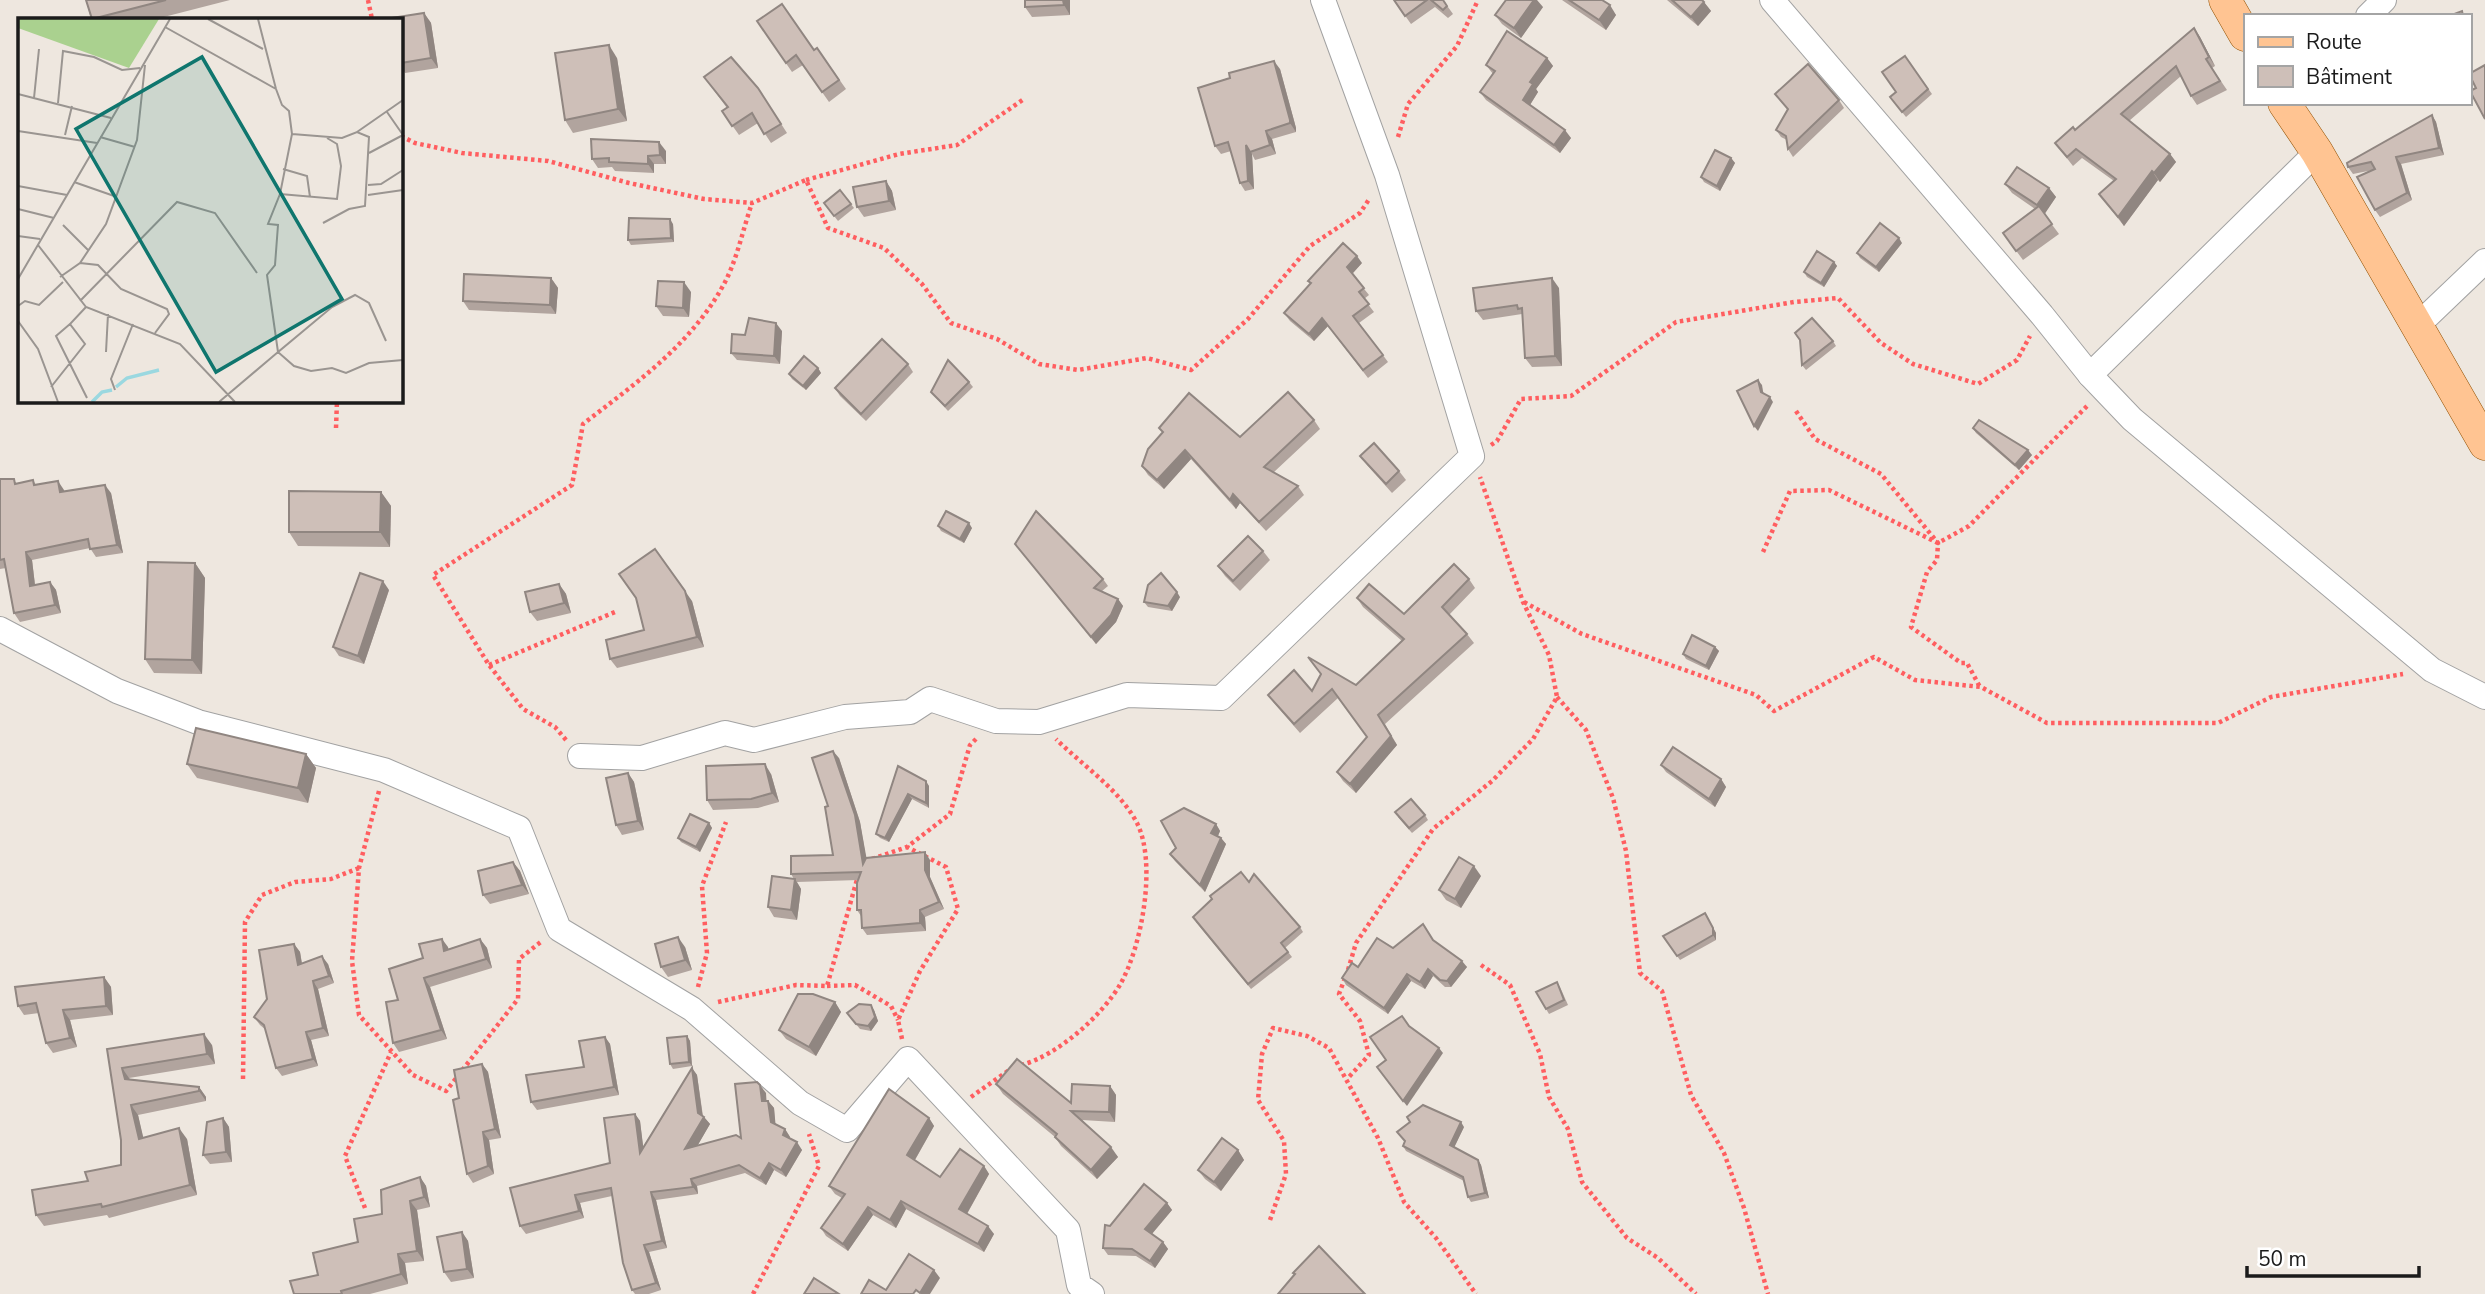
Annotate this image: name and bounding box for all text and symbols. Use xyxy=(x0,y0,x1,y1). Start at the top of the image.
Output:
legend xyxy=(2244,14,2471,105)
inset map xyxy=(18,18,402,402)
text: Route xyxy=(2306,28,2362,56)
text: Bâtiment xyxy=(2306,63,2393,91)
scale bar xyxy=(2247,1234,2418,1278)
text: 50 m xyxy=(2258,1245,2307,1273)

